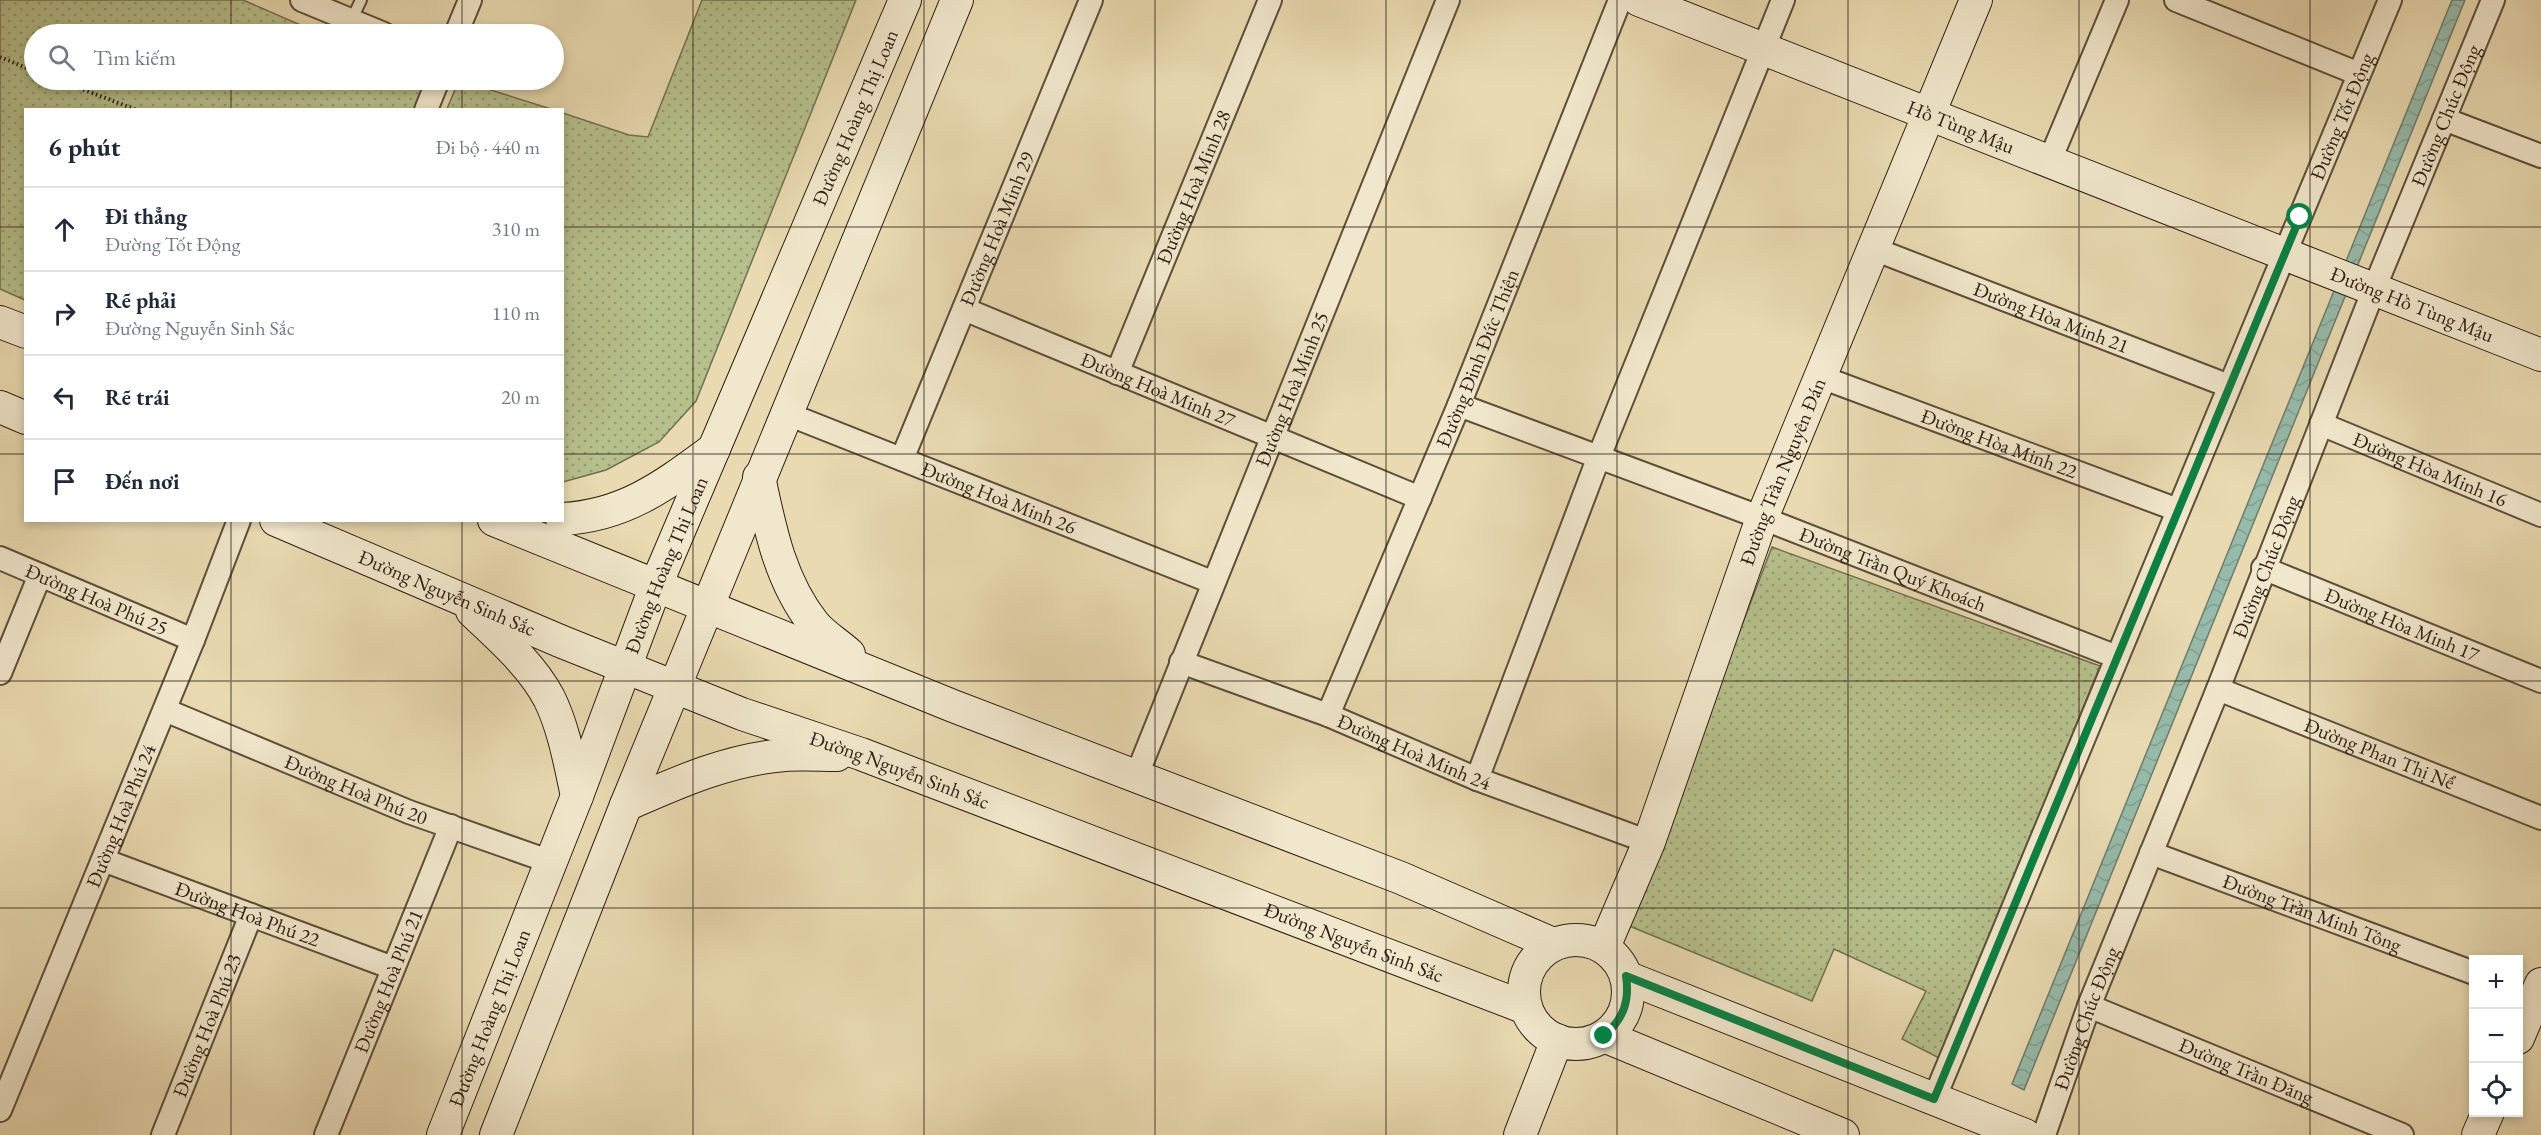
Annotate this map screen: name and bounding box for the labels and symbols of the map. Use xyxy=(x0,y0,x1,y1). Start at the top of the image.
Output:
street label: Đường Hoàng Thị Loan xyxy=(806,25,904,209)
street label: Đường Chúc Động xyxy=(2405,40,2486,190)
street label: Đường Tốt Động xyxy=(2304,48,2380,184)
street label: Hồ Tùng Mậu xyxy=(1903,94,2019,160)
street label: Đường Hoà Minh 28 xyxy=(1150,106,1237,268)
street label: Đường Hoà Minh 29 xyxy=(953,147,1040,310)
route start xyxy=(2286,203,2312,229)
street label: Đường Hồ Tùng Mậu xyxy=(2327,261,2498,348)
street label: Đường Đinh Đức Thiện xyxy=(1430,265,1525,451)
street label: Đường Hòa Minh 21 xyxy=(1970,276,2133,359)
street label: Đường Hoà Minh 25 xyxy=(1249,308,1334,470)
street label: Đường Hoà Minh 27 xyxy=(1077,346,1239,433)
street label: Đường Trần Nguyên Đán xyxy=(1734,374,1832,569)
street label: Đường Hòa Minh 22 xyxy=(1917,402,2081,484)
street label: Đường Hòa Minh 16 xyxy=(2349,426,2511,513)
street label: Đường Hoà Minh 26 xyxy=(918,455,1080,540)
street label: Đường Hoàng Thị Loan xyxy=(618,472,714,657)
street label: Đường Chúc Động xyxy=(2226,491,2305,642)
street label: Đường Trần Quý Khoách xyxy=(1796,521,1990,618)
street label: Đường Nguyễn Sinh Sắc xyxy=(355,544,540,642)
street label: Đường Hoà Phú 25 xyxy=(21,557,172,641)
street label: Đường Hòa Minh 17 xyxy=(2321,581,2483,668)
street label: Đường Hoà Minh 24 xyxy=(1333,708,1495,796)
street label: Đường Phan Thị Nể xyxy=(2301,712,2459,795)
street label: Đường Nguyễn Sinh Sắc xyxy=(806,725,993,815)
street label: Đường Hoà Phú 24 xyxy=(80,740,162,891)
street label: Đường Hoà Phú 20 xyxy=(281,748,431,831)
street label: Đường Trần Minh Tông xyxy=(2219,868,2405,958)
street label: Đường Hoà Phú 22 xyxy=(171,875,324,953)
street label: Đường Nguyễn Sinh Sắc xyxy=(1261,896,1447,988)
street label: Đường Hoà Phú 21 xyxy=(348,906,429,1057)
street label: Đường Hoàng Thị Loan xyxy=(442,925,536,1110)
street label: Đường Chúc Động xyxy=(2048,942,2125,1094)
street label: Đường Hoà Phú 23 xyxy=(166,950,247,1101)
route end xyxy=(1590,1022,1616,1048)
street label: Đường Trần Đăng xyxy=(2175,1032,2317,1110)

